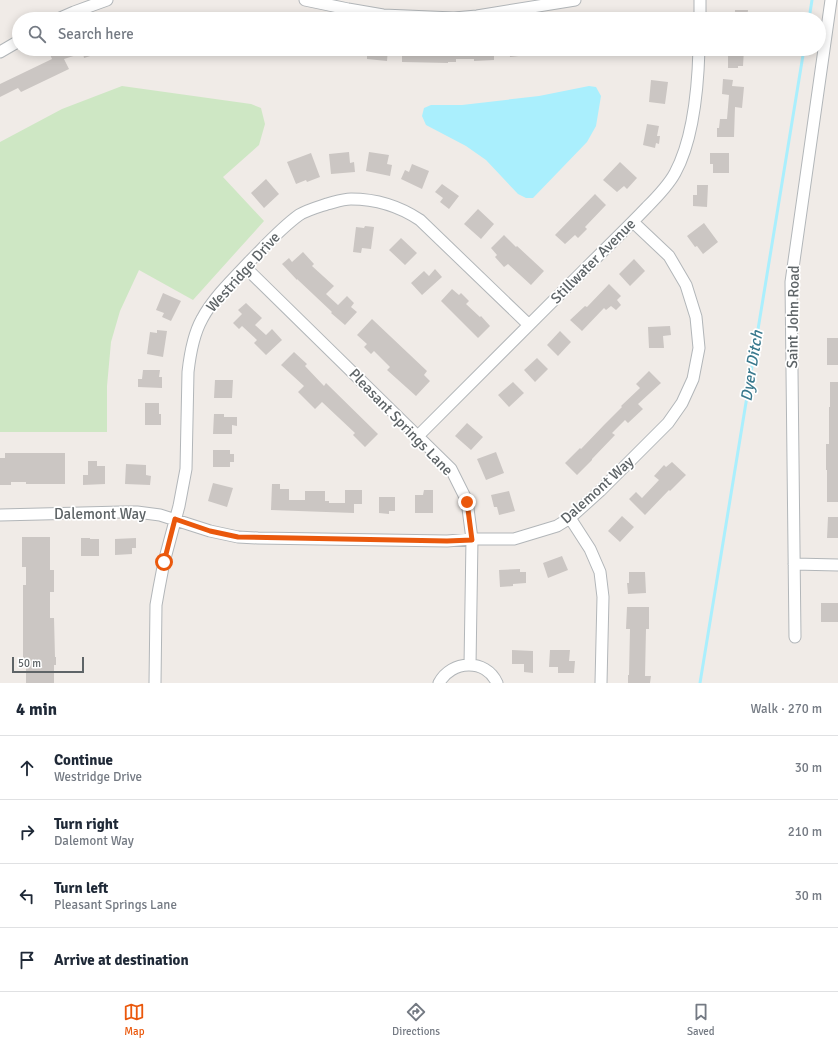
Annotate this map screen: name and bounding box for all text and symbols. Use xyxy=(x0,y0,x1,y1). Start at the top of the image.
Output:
search box xyxy=(12,12,826,56)
icon: search xyxy=(26,23,48,45)
text: Search here xyxy=(58,25,134,43)
street label: Stillwater Avenue xyxy=(547,215,639,307)
street label: Westridge Drive xyxy=(202,228,284,316)
street label: Saint John Road xyxy=(783,265,803,369)
water label: Dyer Ditch xyxy=(737,328,768,403)
street label: Pleasant Springs Lane xyxy=(345,365,457,479)
street label: Dalemont Way xyxy=(557,453,637,527)
route end xyxy=(458,493,476,511)
street label: Dalemont Way xyxy=(54,505,146,523)
route start xyxy=(155,553,173,571)
scale bar xyxy=(12,655,84,674)
text: 50 m xyxy=(18,657,41,670)
text: 4 min xyxy=(16,699,57,720)
text: Walk · 270 m xyxy=(751,701,822,717)
text: Continue xyxy=(54,751,113,769)
icon: ahead xyxy=(16,757,38,779)
text: 30 m xyxy=(795,760,822,776)
text: Westridge Drive xyxy=(54,769,142,785)
text: Turn right xyxy=(54,815,119,833)
icon: right xyxy=(16,821,38,843)
text: 210 m xyxy=(788,824,822,840)
text: Dalemont Way xyxy=(54,833,134,849)
text: Turn left xyxy=(54,879,108,897)
icon: left xyxy=(16,885,38,907)
text: 30 m xyxy=(795,888,822,904)
text: Pleasant Springs Lane xyxy=(54,897,177,913)
icon: arrive xyxy=(16,949,38,971)
text: Arrive at destination xyxy=(54,951,189,969)
tab: Map xyxy=(123,1001,145,1038)
tab: Directions xyxy=(392,1001,440,1038)
tab: Saved xyxy=(687,1001,715,1038)

